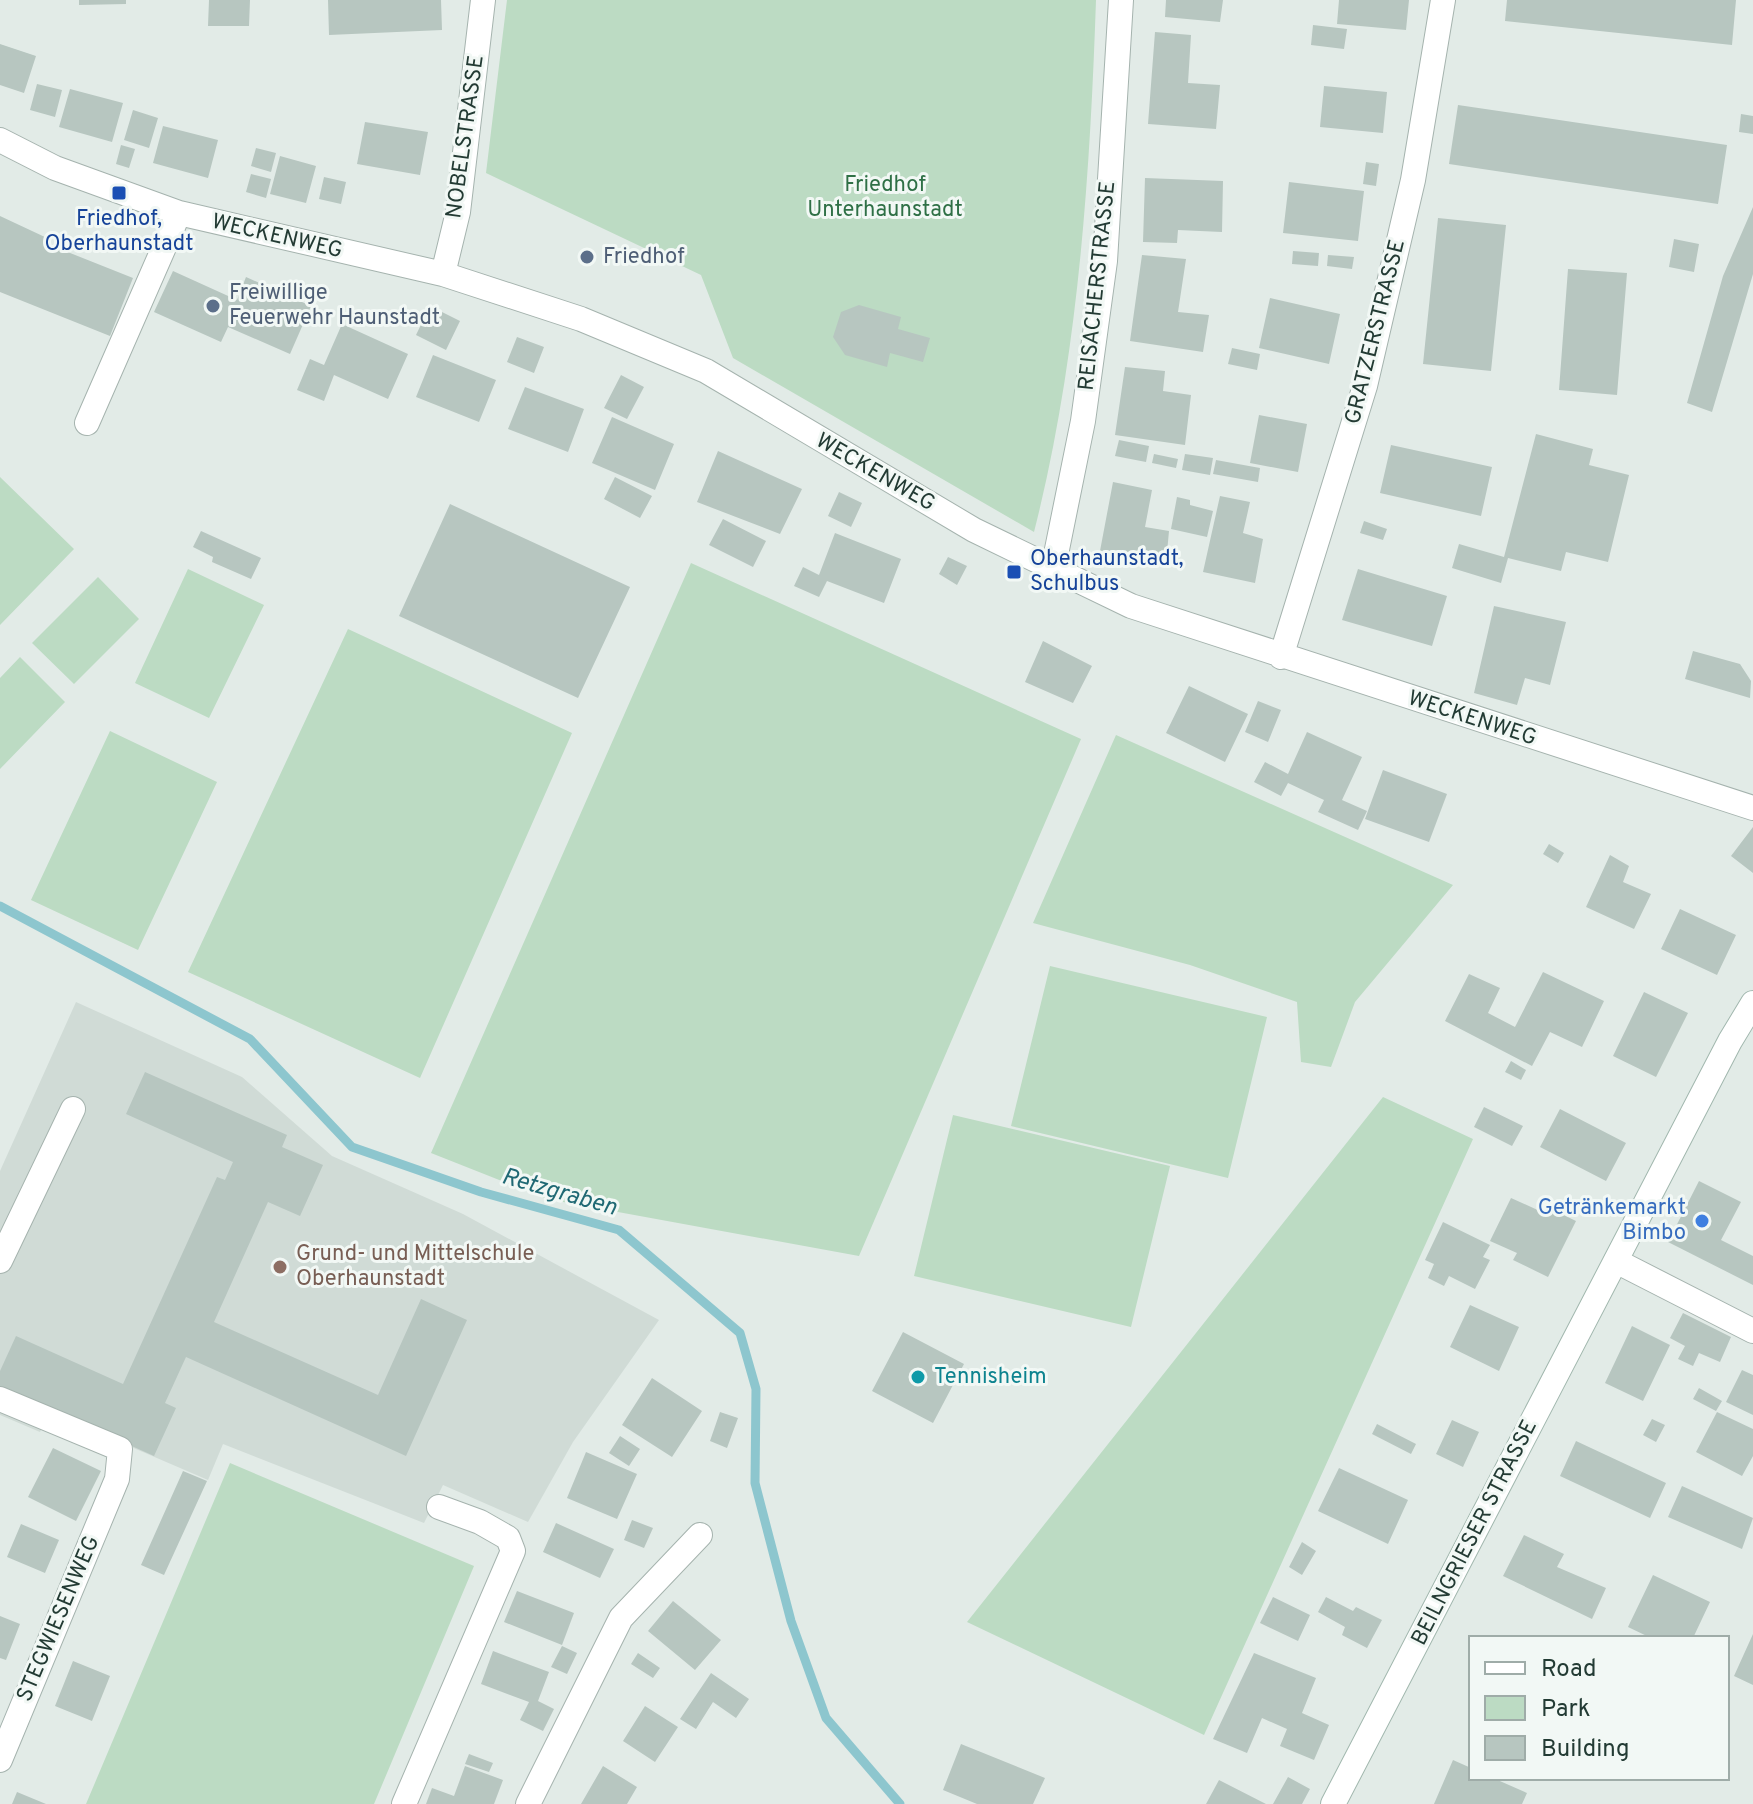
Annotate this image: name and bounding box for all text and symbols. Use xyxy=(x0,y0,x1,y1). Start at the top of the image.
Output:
street label: NOBELSTRASSE xyxy=(441,54,491,220)
park label: Friedhof Unterhaunstadt xyxy=(807,172,963,224)
street label: REISACHERSTRASSE xyxy=(1074,180,1122,392)
marker: Friedhof, Oberhaunstadt xyxy=(110,184,128,202)
place label: Friedhof, Oberhaunstadt xyxy=(44,206,194,258)
street label: WECKENWEG xyxy=(209,209,345,265)
street label: GRATZERSTRASSE xyxy=(1340,237,1412,427)
place label: Friedhof xyxy=(603,244,684,271)
marker: Friedhof xyxy=(578,248,596,266)
place label: Freiwillige Feuerwehr Haunstadt xyxy=(229,280,440,332)
marker: Freiwillige Feuerwehr Haunstadt xyxy=(204,297,222,315)
street label: WECKENWEG xyxy=(810,428,940,518)
place label: Oberhaunstadt, Schulbus xyxy=(1030,546,1184,598)
marker: Oberhaunstadt, Schulbus xyxy=(1005,563,1023,581)
street label: WECKENWEG xyxy=(1404,686,1540,752)
water label: Retzgraben xyxy=(498,1162,620,1224)
place label: Getränkemarkt Bimbo xyxy=(1538,1195,1686,1247)
marker: Getränkemarkt Bimbo xyxy=(1693,1212,1711,1230)
place label: Grund- und Mittelschule Oberhaunstadt xyxy=(296,1241,534,1293)
marker: Grund- und Mittelschule Oberhaunstadt xyxy=(271,1258,289,1276)
place label: Tennisheim xyxy=(934,1364,1047,1391)
marker: Tennisheim xyxy=(909,1368,927,1386)
street label: BEILNGRIESER STRASSE xyxy=(1406,1416,1544,1650)
street label: STEGWIESENWEG xyxy=(12,1532,106,1706)
legend xyxy=(1469,1636,1729,1780)
text: Road xyxy=(1541,1655,1597,1685)
text: Park xyxy=(1541,1695,1591,1725)
text: Building xyxy=(1541,1735,1630,1765)

